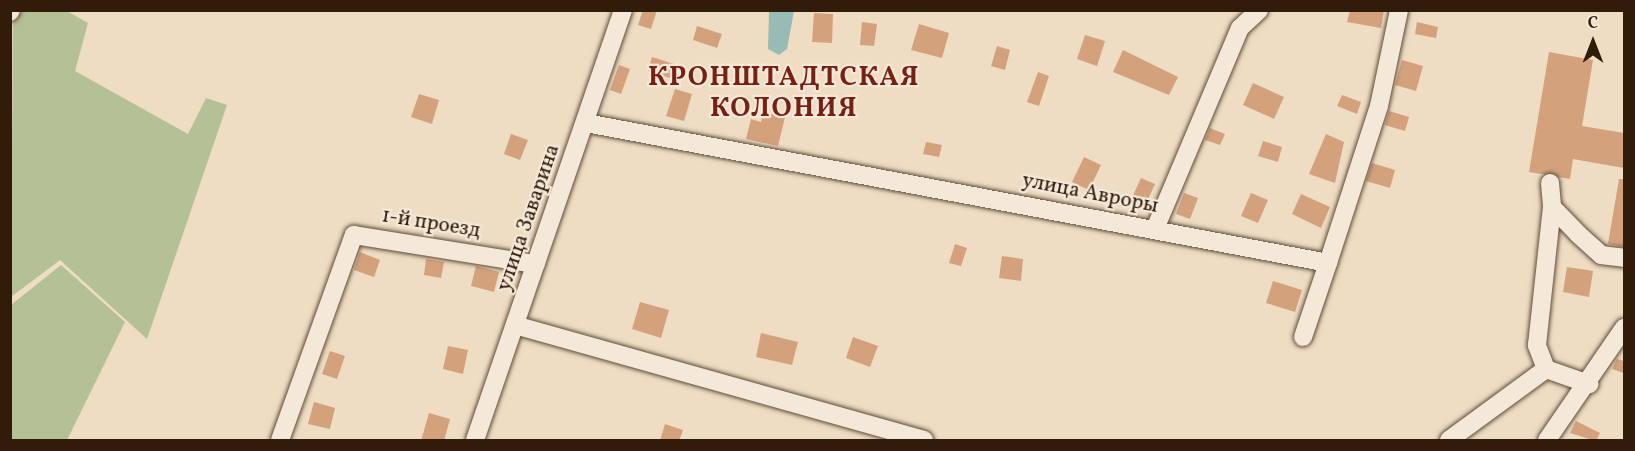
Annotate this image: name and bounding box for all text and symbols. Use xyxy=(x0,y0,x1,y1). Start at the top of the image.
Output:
north arrow xyxy=(1563,12,1623,72)
text: С xyxy=(1588,13,1598,35)
district label: КРОНШТАДТСКАЯ КОЛОНИЯ xyxy=(648,62,920,125)
street label: улица Заварина xyxy=(492,141,566,295)
street label: улица Авроры xyxy=(1020,168,1160,220)
street label: 1-й проезд xyxy=(380,204,482,244)

